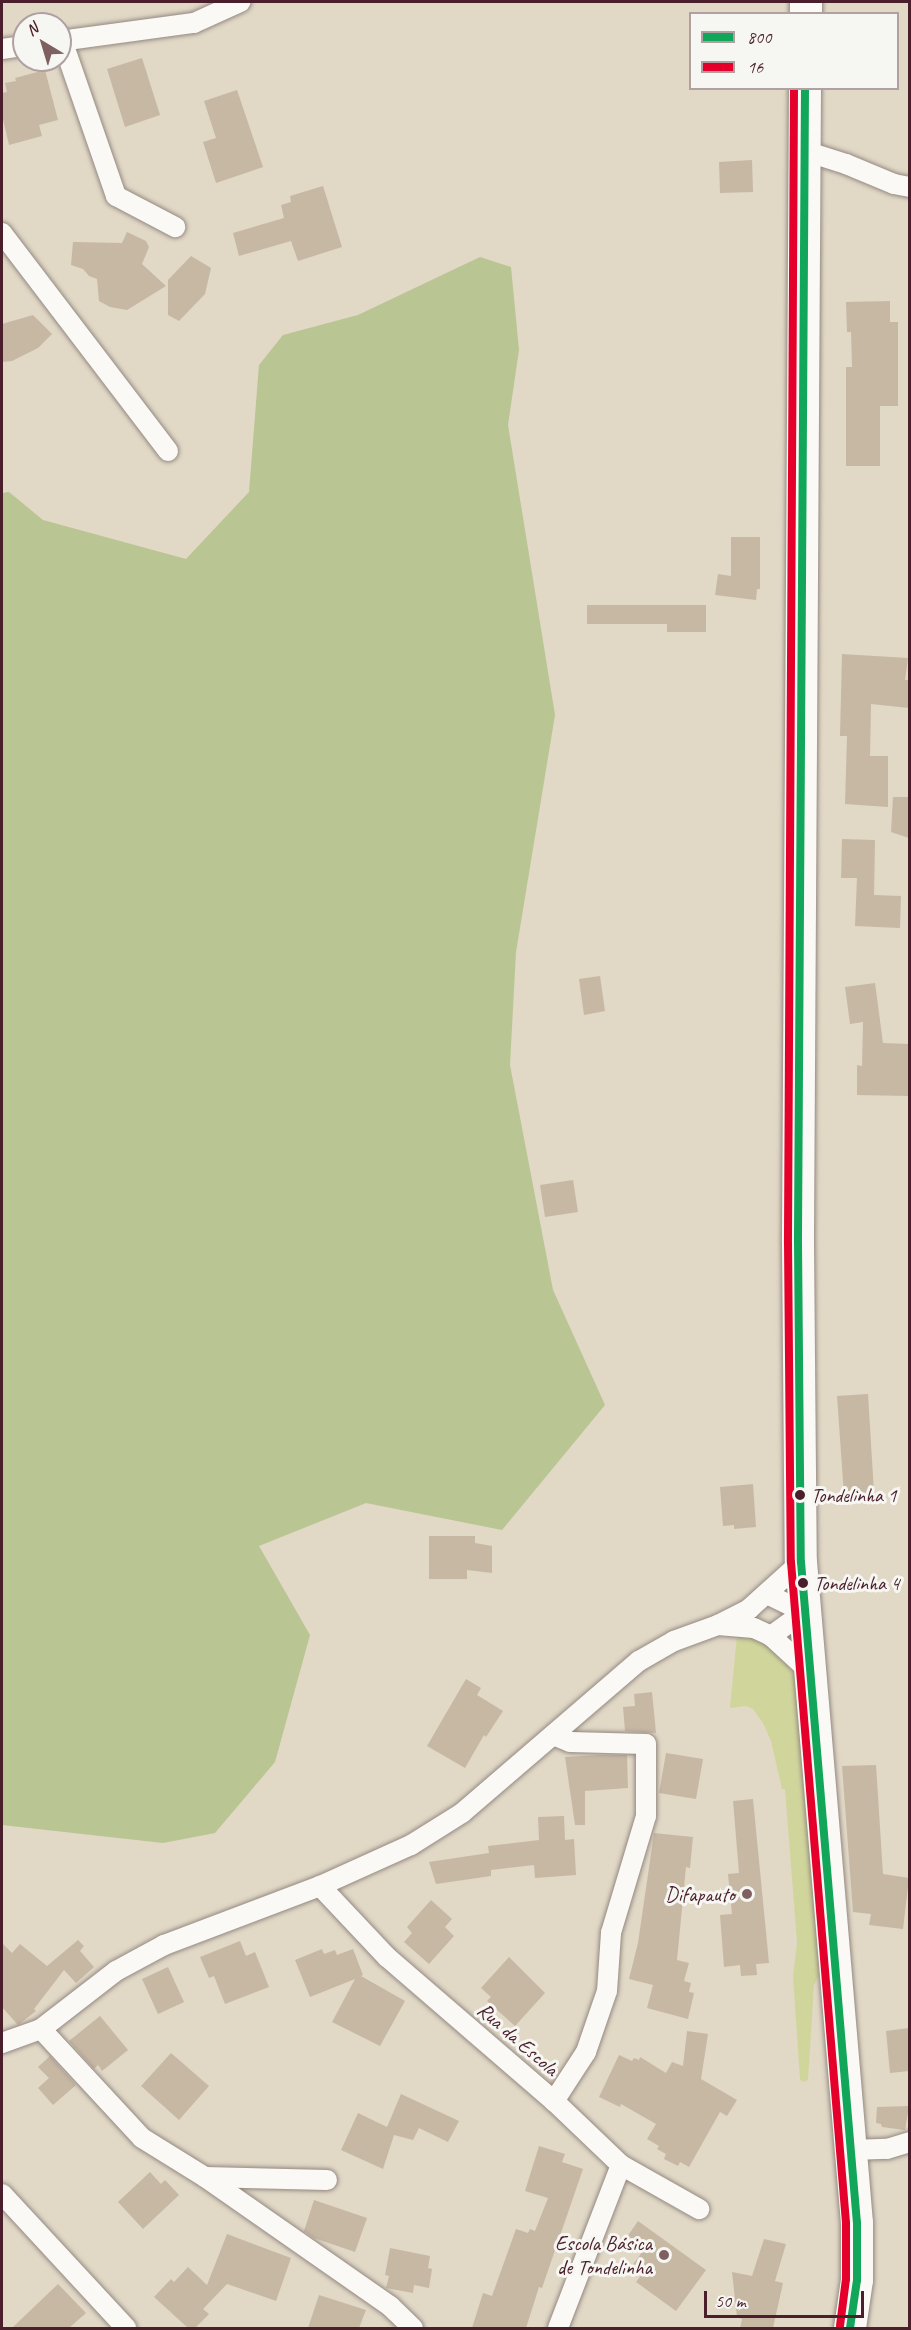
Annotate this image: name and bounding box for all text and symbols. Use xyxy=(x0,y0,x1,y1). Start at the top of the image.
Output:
north arrow xyxy=(12,12,72,72)
legend xyxy=(689,12,899,90)
text: N xyxy=(22,18,42,40)
text: 800 xyxy=(747,26,771,48)
text: 16 xyxy=(747,56,763,78)
place label: Tondelinha 1 xyxy=(811,1483,897,1507)
marker: Tondelinha 1 xyxy=(794,1489,806,1501)
place label: Tondelinha 4 xyxy=(814,1571,900,1595)
marker: Tondelinha 4 xyxy=(797,1577,809,1589)
place label: Difapauto xyxy=(665,1881,735,1907)
marker: Difapauto xyxy=(740,1887,754,1901)
street label: Rua da Escola xyxy=(472,1997,564,2081)
place label: Escola Básica de Tondelinha xyxy=(555,2230,652,2280)
marker: Escola Básica de Tondelinha xyxy=(657,2248,671,2262)
scale bar xyxy=(707,2279,868,2317)
text: 50 m xyxy=(715,2290,746,2312)

